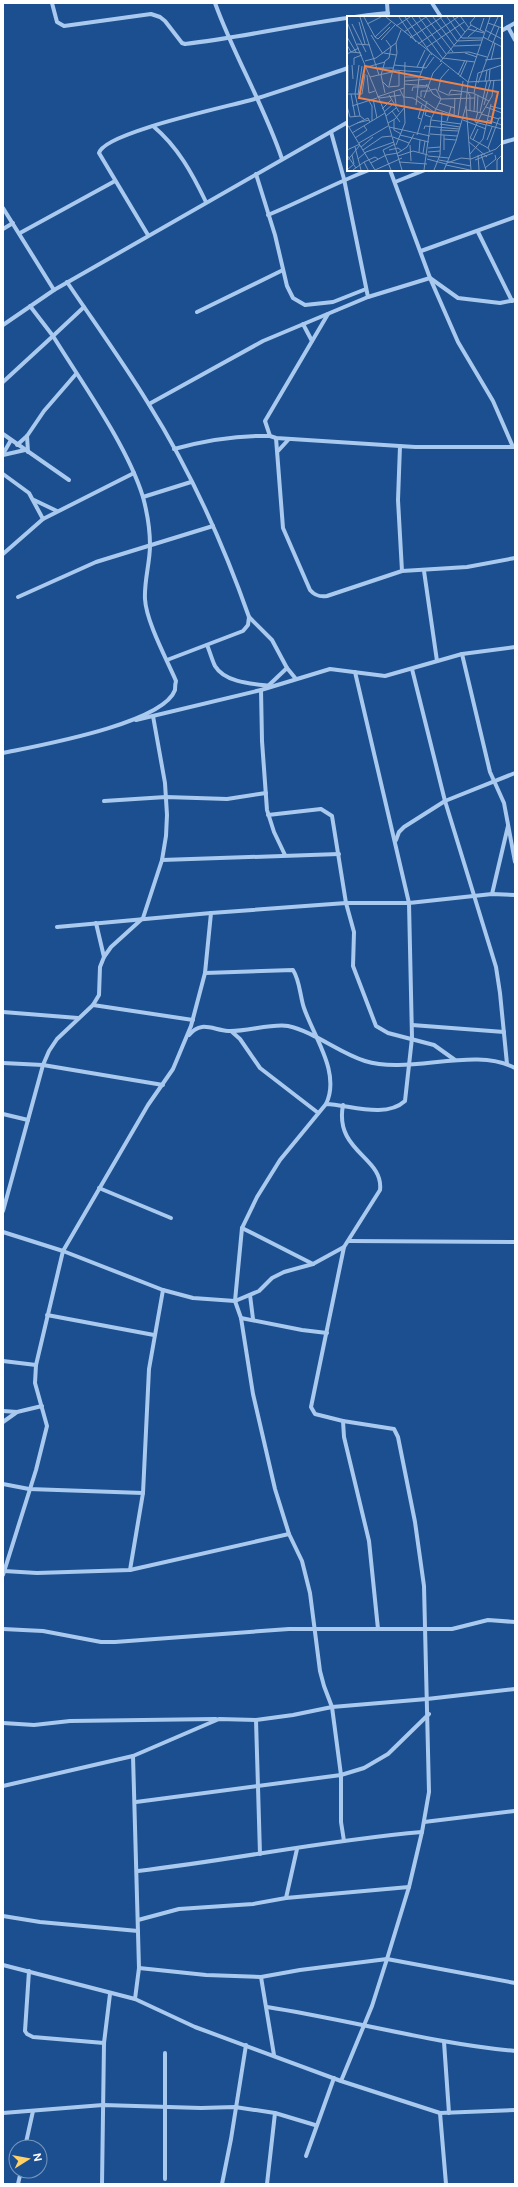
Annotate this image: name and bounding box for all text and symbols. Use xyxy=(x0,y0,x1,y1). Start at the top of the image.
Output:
inset map xyxy=(347,16,502,171)
north arrow xyxy=(8,2139,48,2179)
text: N xyxy=(30,2152,45,2162)

